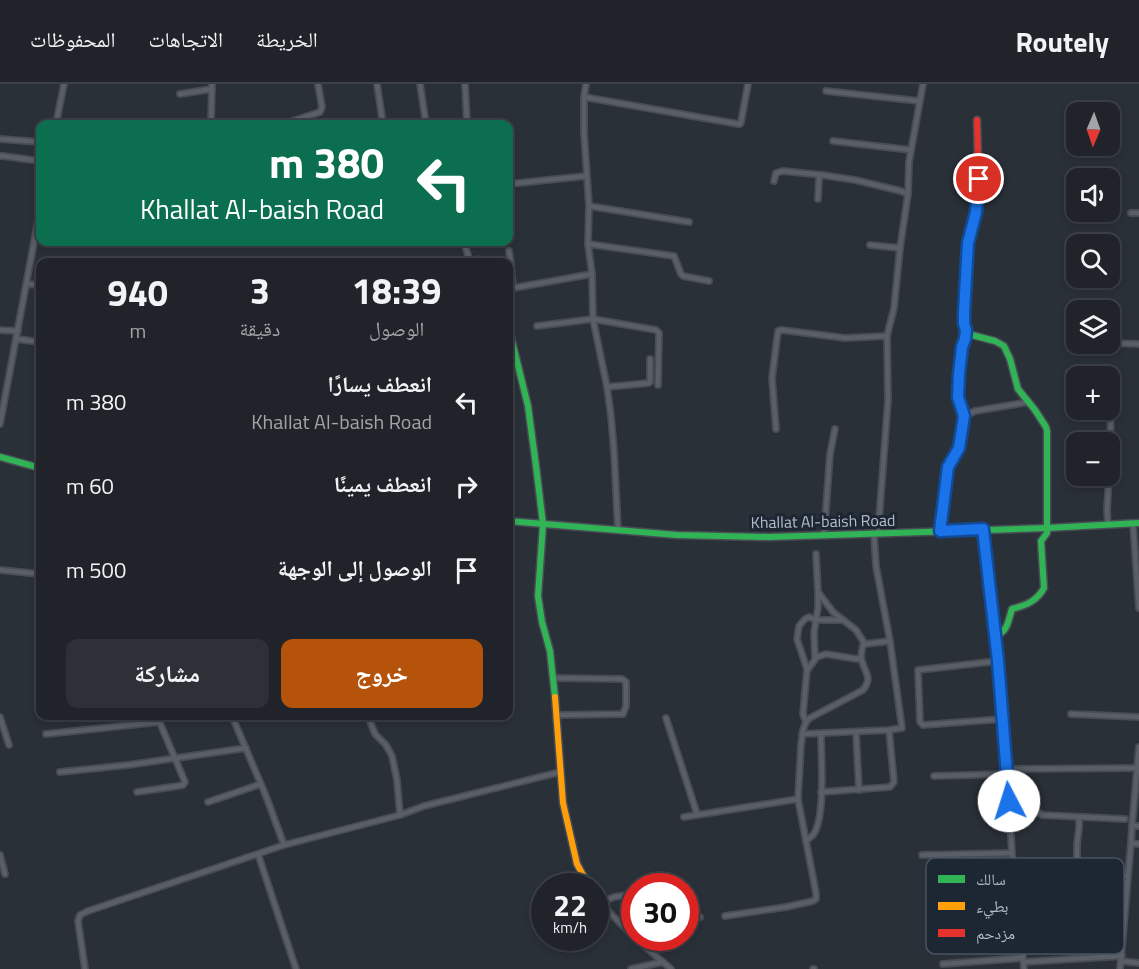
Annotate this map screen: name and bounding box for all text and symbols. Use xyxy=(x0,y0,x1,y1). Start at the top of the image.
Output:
text: Routely xyxy=(1015,20,1109,63)
text: المحفوظات xyxy=(30,23,115,55)
text: الاتجاهات xyxy=(148,23,223,55)
text: الخريطة xyxy=(256,23,318,55)
north arrow xyxy=(1066,102,1120,156)
map controls xyxy=(1066,102,1120,486)
text: 380 m xyxy=(269,130,384,194)
icon: left xyxy=(405,144,483,222)
pin xyxy=(953,153,1004,204)
icon: arrive xyxy=(962,162,995,195)
button: sound xyxy=(1066,168,1120,222)
text: Khallat Al-baish Road xyxy=(140,188,384,229)
button: search xyxy=(1066,234,1120,288)
text: 3 xyxy=(250,263,270,318)
text: 18:39 xyxy=(352,263,442,318)
text: 940 xyxy=(108,265,168,320)
button: layers xyxy=(1066,300,1120,354)
text: دقيقة xyxy=(240,313,280,344)
text: الوصول xyxy=(369,313,424,344)
text: m xyxy=(129,315,146,346)
button: + xyxy=(1066,366,1120,420)
text: انعطف يسارًا xyxy=(327,367,432,401)
text: 380 m xyxy=(66,385,126,419)
icon: left xyxy=(450,386,483,419)
text: Khallat Al-baish Road xyxy=(251,406,432,437)
button: − xyxy=(1066,432,1120,486)
text: انعطف يمينًا xyxy=(334,467,432,501)
text: 60 m xyxy=(66,469,114,503)
icon: right xyxy=(450,470,483,503)
street label: Khallat Al-baish Road xyxy=(750,508,896,534)
text: الوصول إلى الوجهة xyxy=(278,551,432,585)
text: 500 m xyxy=(66,553,126,587)
icon: arrive xyxy=(450,554,483,587)
button: مشاركة xyxy=(66,639,269,708)
button: خروج xyxy=(281,639,483,708)
position arrow xyxy=(977,769,1041,833)
legend xyxy=(926,858,1124,954)
text: سالك xyxy=(976,867,1006,891)
speed limit sign: 30 xyxy=(621,873,699,951)
text: 22 xyxy=(553,882,587,928)
text: بطيء xyxy=(976,894,1008,919)
text: km/h xyxy=(553,916,587,939)
text: مزدحم xyxy=(976,921,1015,945)

